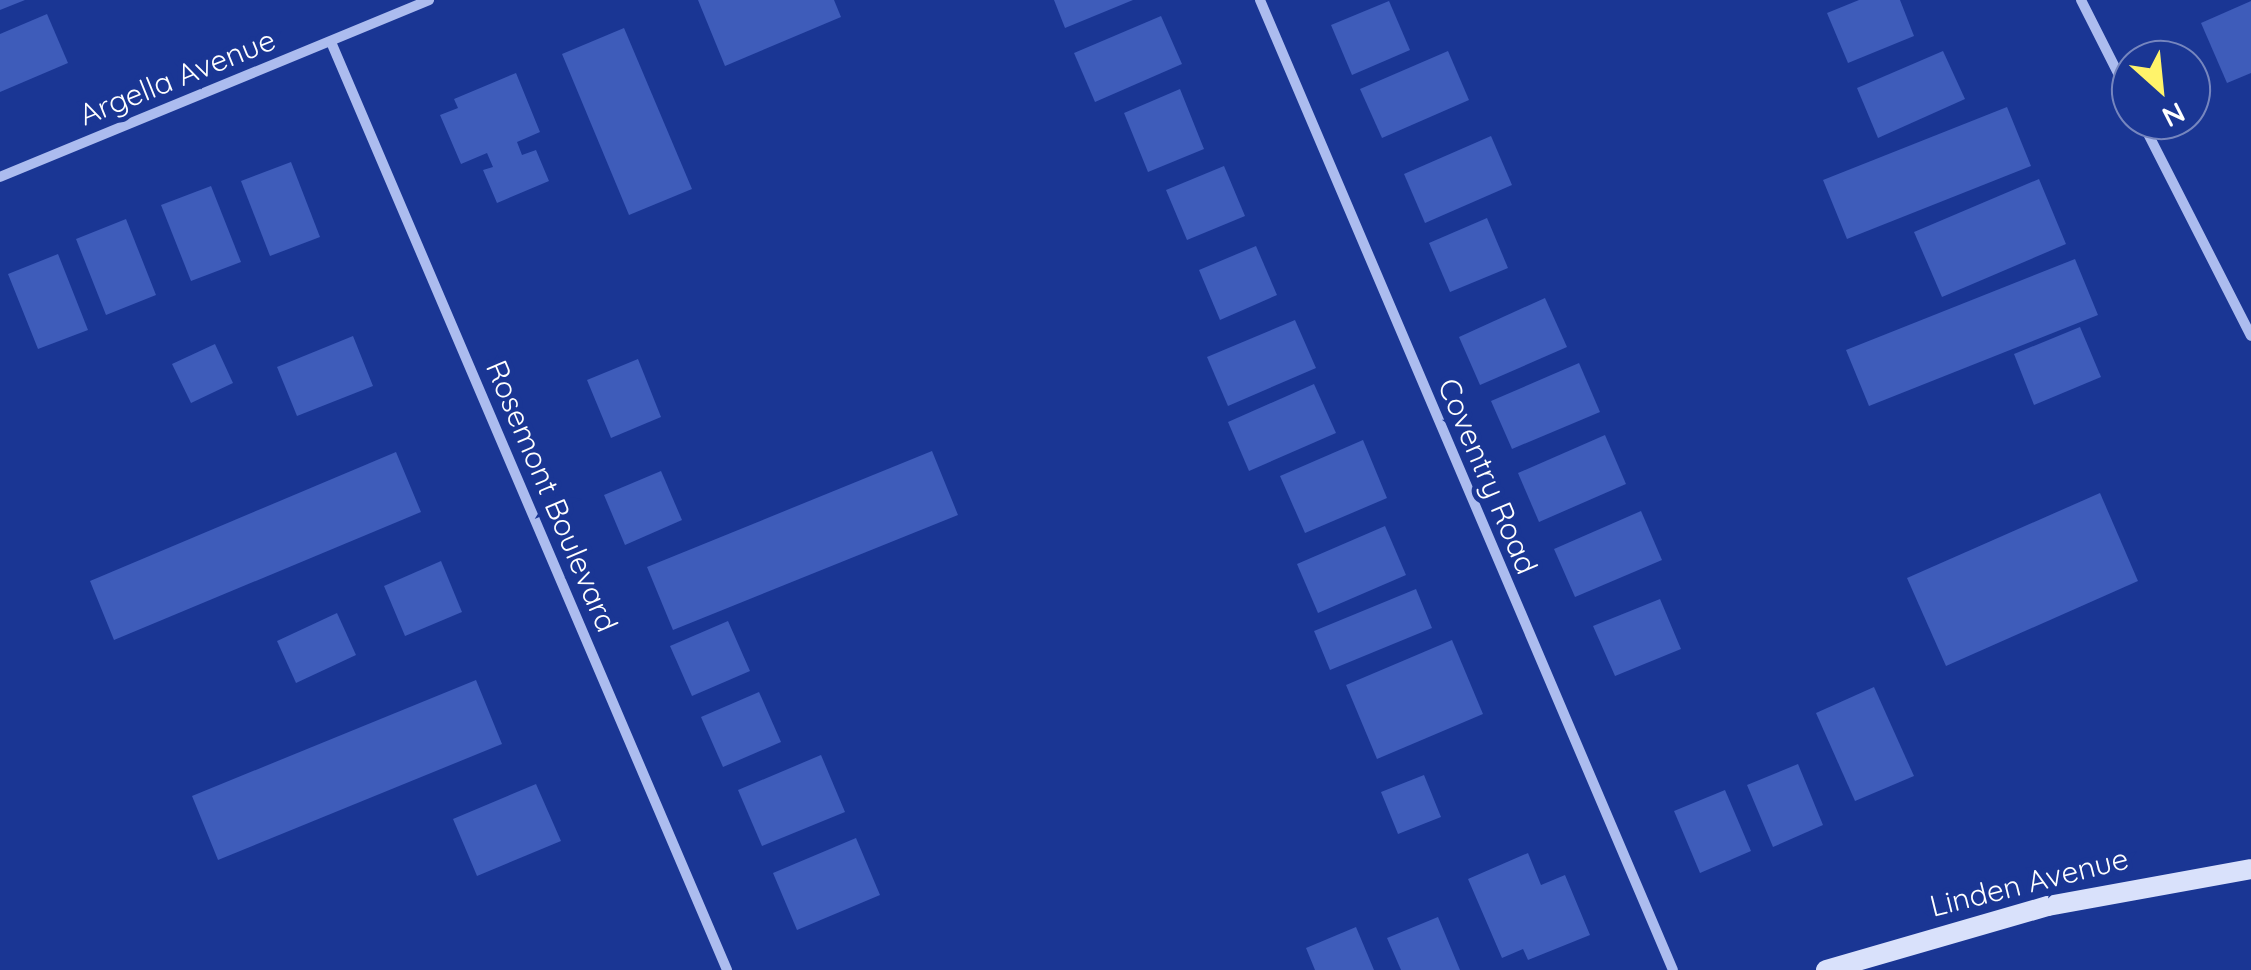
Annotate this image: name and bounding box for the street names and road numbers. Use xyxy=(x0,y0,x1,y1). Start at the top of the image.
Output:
street label: Argella Avenue xyxy=(74,21,280,133)
street label: Rosemont Boulevard xyxy=(478,355,626,637)
street label: Coventry Road xyxy=(1431,373,1545,579)
street label: Linden Avenue xyxy=(1926,840,2132,924)

